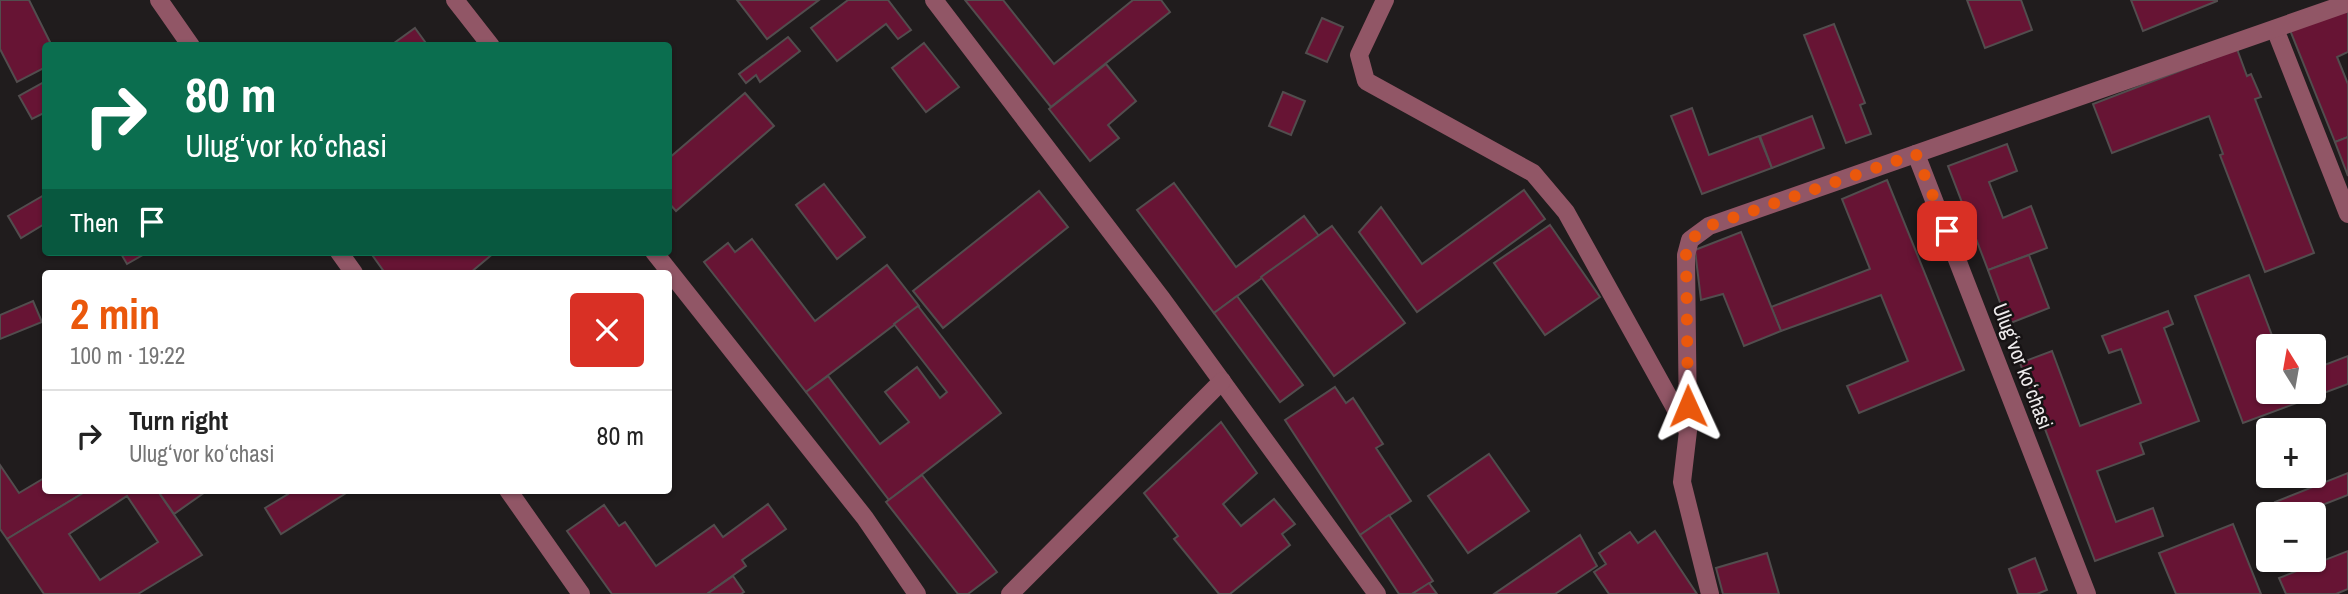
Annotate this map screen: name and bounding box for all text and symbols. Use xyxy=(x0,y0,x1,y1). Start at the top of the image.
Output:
text: 80 m xyxy=(185,61,277,127)
icon: right xyxy=(70,70,161,161)
text: Ulugʻvor koʻchasi xyxy=(185,124,387,167)
pin xyxy=(1917,201,1977,261)
icon: arrive xyxy=(133,203,171,241)
text: Then xyxy=(70,205,119,240)
icon: arrive xyxy=(1928,212,1966,250)
text: 2 min xyxy=(70,286,160,342)
button: close xyxy=(570,293,644,367)
street label: Ulugʻvor koʻchasi xyxy=(1986,299,2060,433)
north arrow xyxy=(2256,334,2326,404)
map controls xyxy=(2256,334,2326,572)
text: 100 m · 19:22 xyxy=(70,340,185,371)
position arrow xyxy=(1651,369,1725,443)
text: Turn right xyxy=(129,403,228,438)
icon: right xyxy=(70,417,108,455)
text: 80 m xyxy=(597,418,644,453)
button: + xyxy=(2256,418,2326,488)
text: Ulugʻvor koʻchasi xyxy=(129,438,274,469)
button: − xyxy=(2256,502,2326,572)

